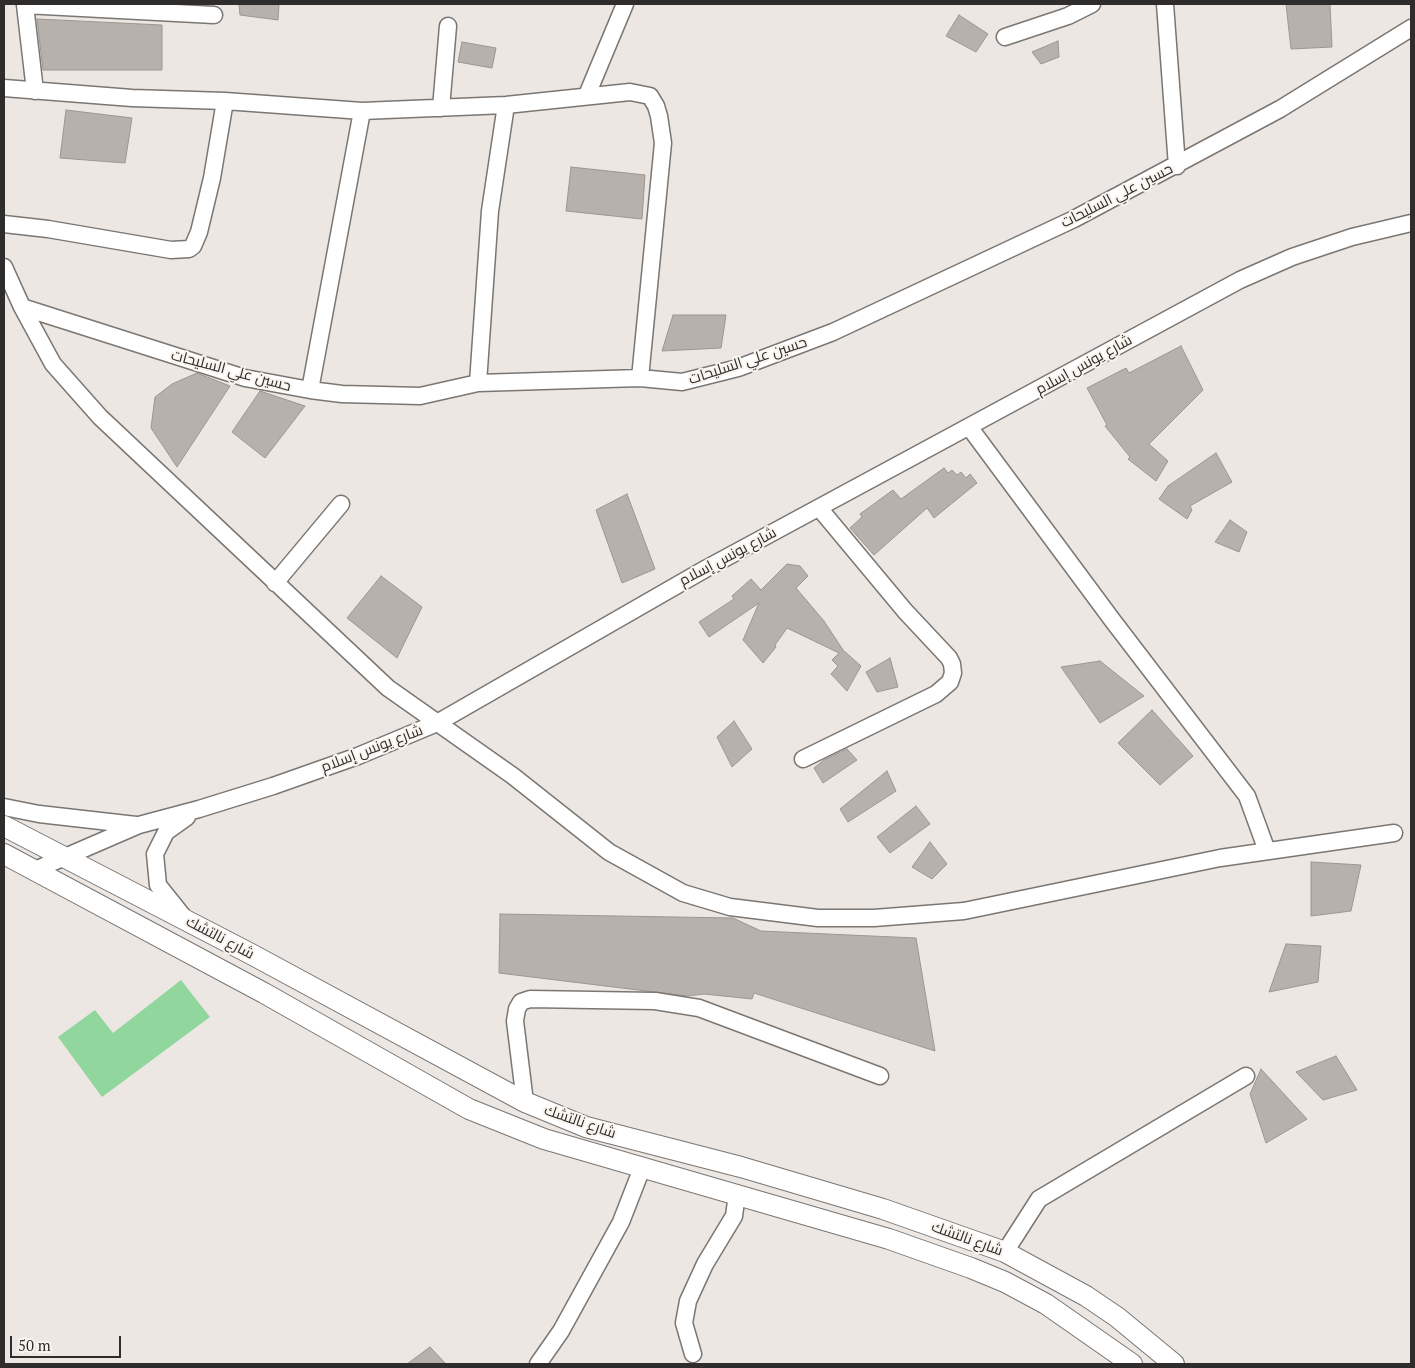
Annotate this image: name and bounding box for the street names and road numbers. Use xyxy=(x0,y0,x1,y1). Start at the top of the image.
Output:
street label: حسين علي السليحات xyxy=(1058,160,1176,232)
street label: شارع يونس إسلام xyxy=(1033,331,1135,399)
street label: حسين علي السليحات xyxy=(687,333,809,389)
street label: حسين علي السليحات xyxy=(169,346,293,396)
street label: شارع يونس إسلام xyxy=(676,524,780,590)
street label: شارع يونس إسلام xyxy=(319,721,425,777)
street label: شارع نالتشك xyxy=(183,912,257,964)
street label: شارع نالتشك xyxy=(542,1101,618,1143)
street label: شارع نالتشك xyxy=(929,1218,1005,1260)

